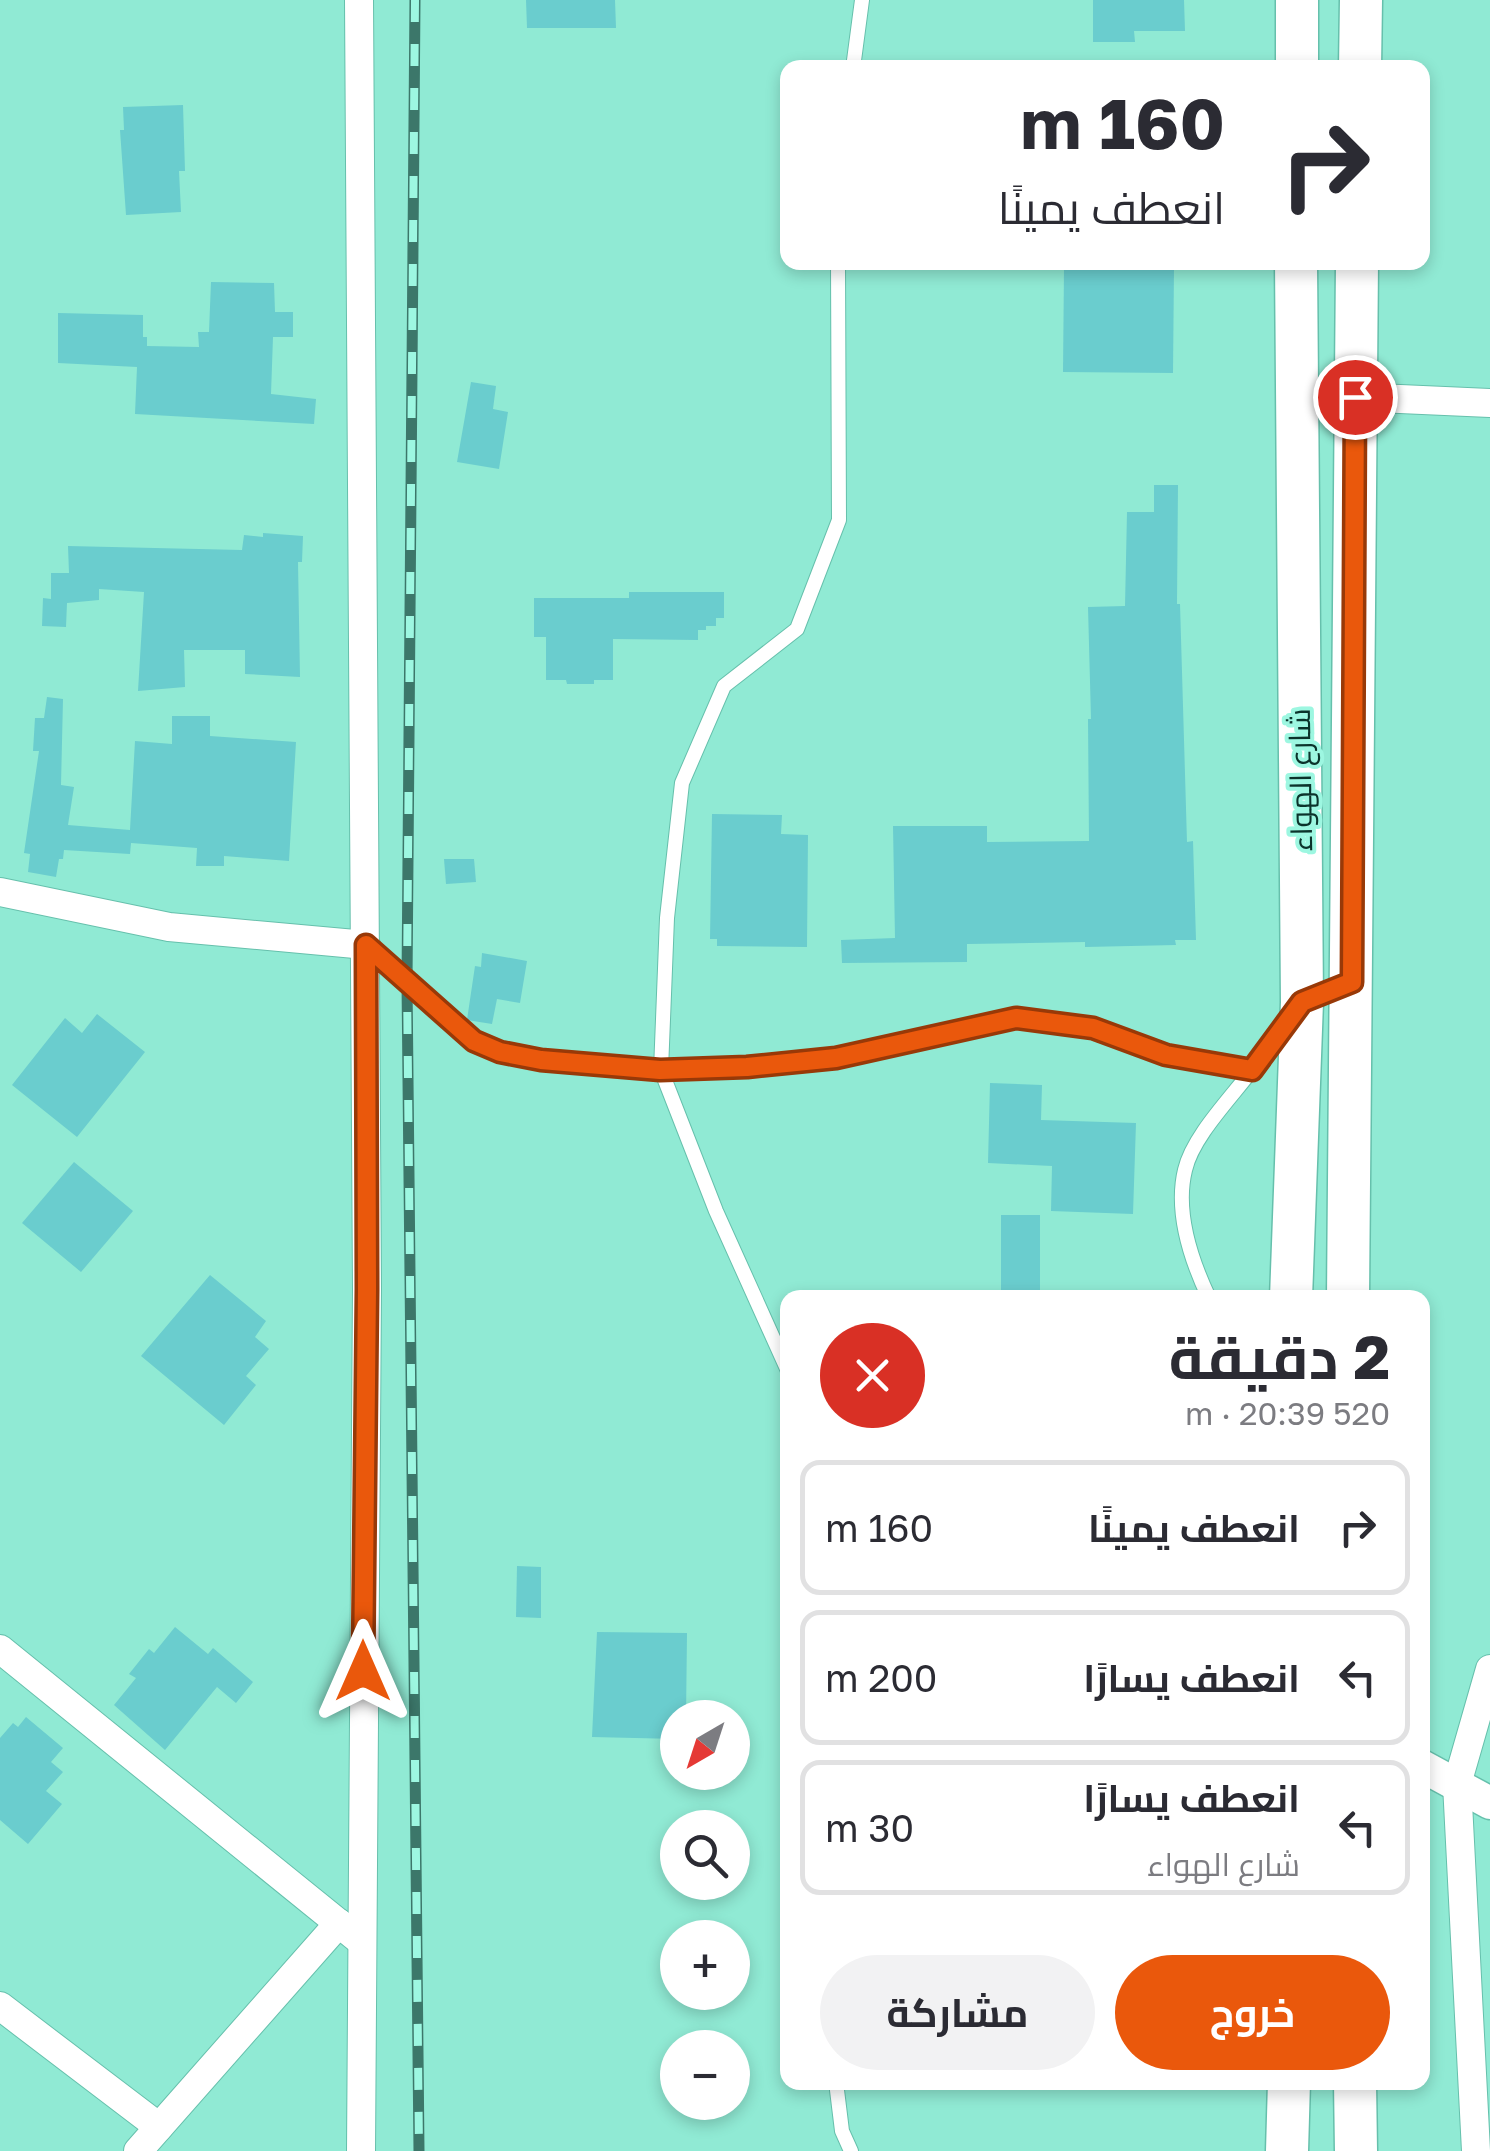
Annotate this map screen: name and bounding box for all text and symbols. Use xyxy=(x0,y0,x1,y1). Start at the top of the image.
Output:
text: 160 m xyxy=(1020,80,1225,164)
icon: right xyxy=(1260,100,1390,230)
text: انعطف يمينًا xyxy=(998,180,1225,234)
pin xyxy=(1313,355,1398,440)
icon: arrive xyxy=(1328,370,1383,425)
street label: شارع الهواء xyxy=(1281,708,1322,852)
text: 2 دقيقة xyxy=(1169,1320,1390,1392)
button: close xyxy=(820,1323,925,1428)
text: 520 m · 20:39 xyxy=(1185,1394,1390,1432)
icon: right xyxy=(1330,1500,1385,1555)
text: 160 m xyxy=(825,1505,933,1550)
text: انعطف يمينًا xyxy=(1088,1505,1300,1550)
position arrow xyxy=(311,1619,415,1723)
icon: left xyxy=(1330,1650,1385,1705)
text: 200 m xyxy=(825,1655,937,1700)
text: انعطف يسارًا xyxy=(1083,1655,1300,1700)
north arrow xyxy=(660,1700,750,1790)
map controls xyxy=(660,1700,750,2120)
text: انعطف يسارًا xyxy=(1083,1775,1300,1820)
icon: left xyxy=(1330,1800,1385,1855)
text: 30 m xyxy=(825,1805,914,1850)
button: search xyxy=(660,1810,750,1900)
text: شارع الهواء xyxy=(1147,1845,1300,1883)
button: + xyxy=(660,1920,750,2010)
button: مشاركة xyxy=(820,1955,1095,2070)
button: خروج xyxy=(1115,1955,1390,2070)
button: − xyxy=(660,2030,750,2120)

